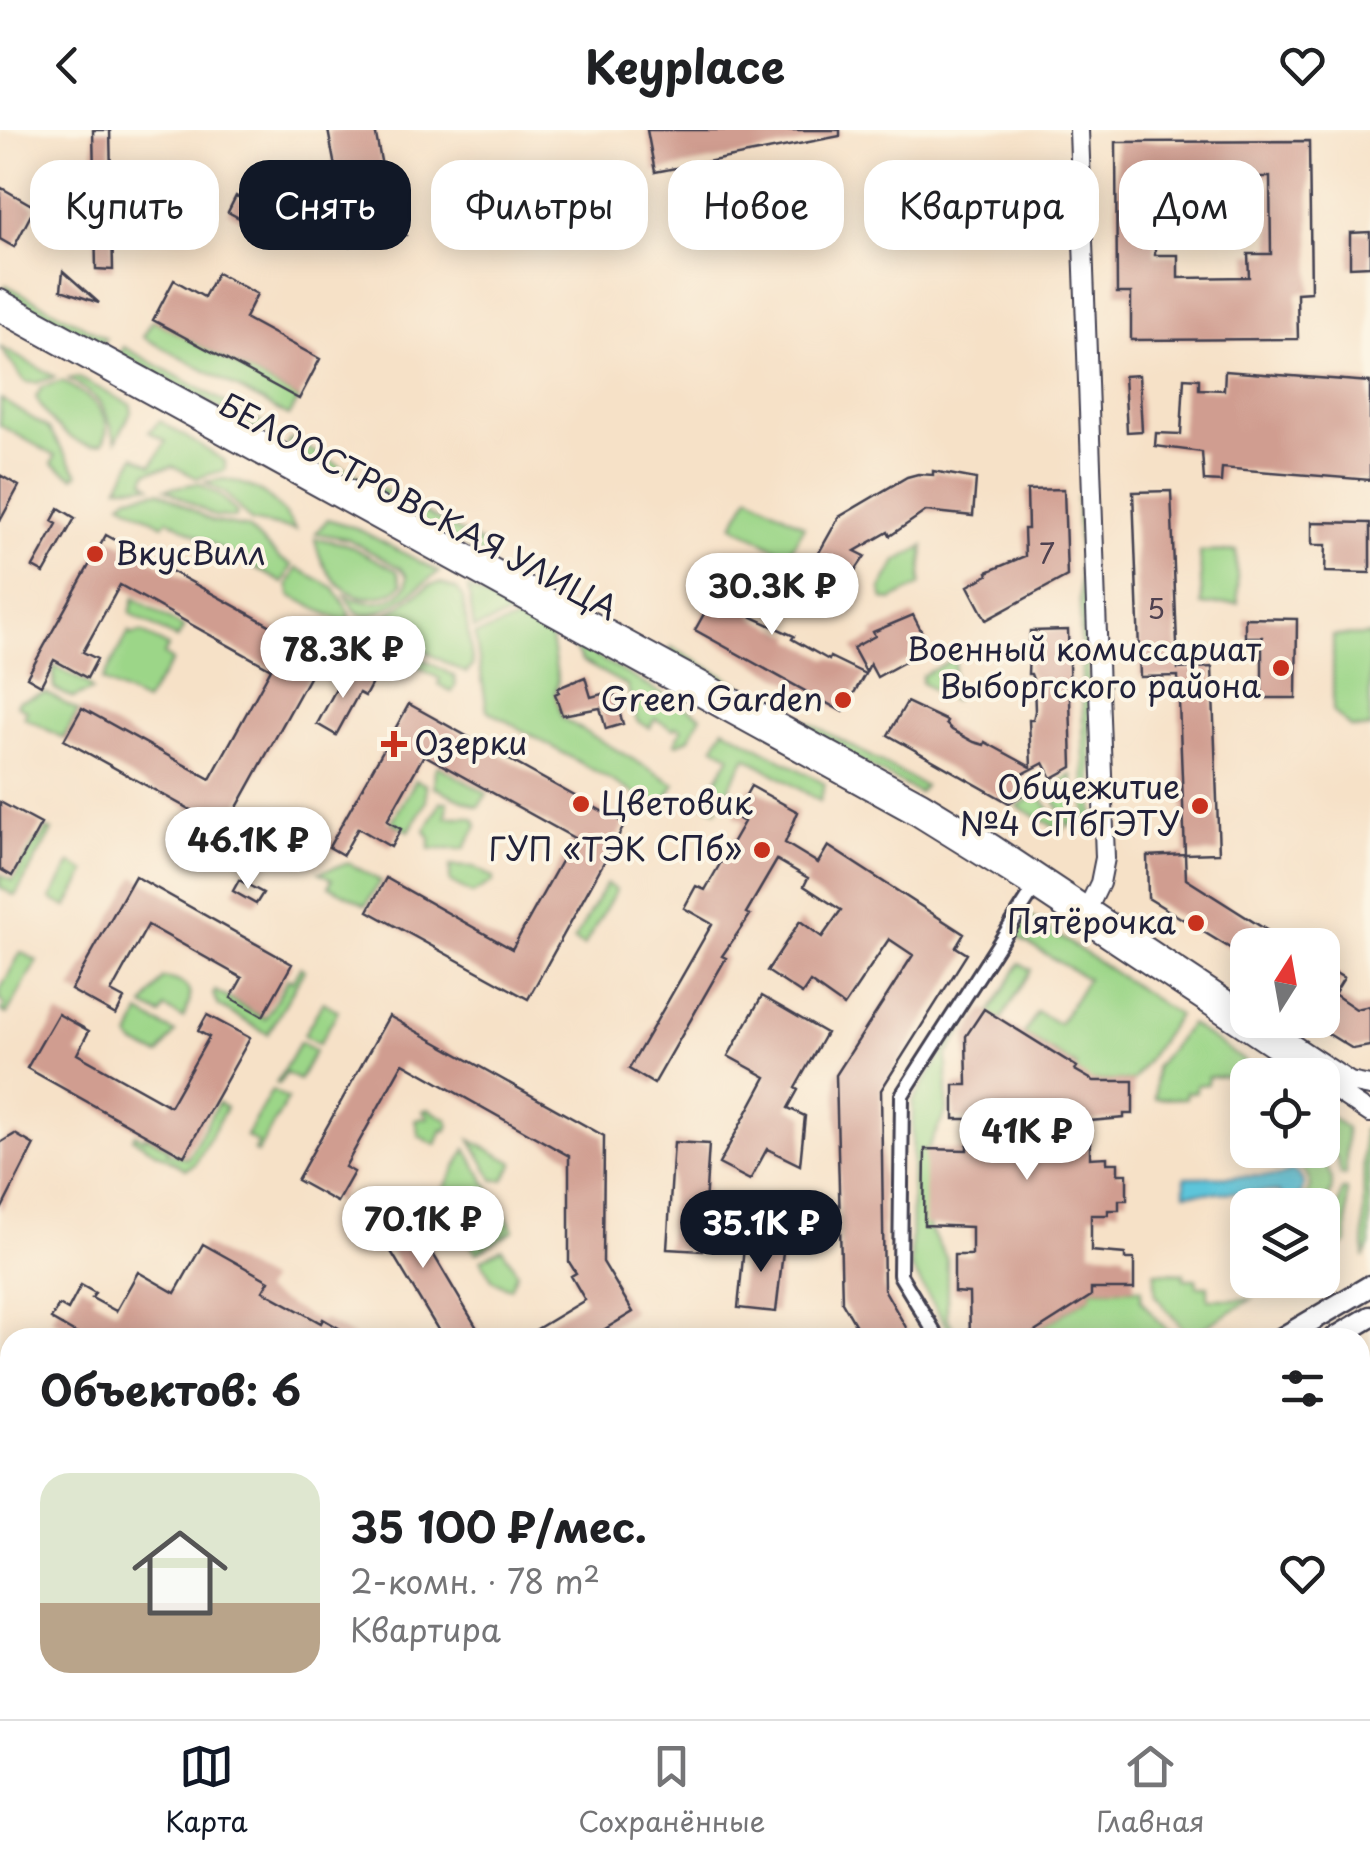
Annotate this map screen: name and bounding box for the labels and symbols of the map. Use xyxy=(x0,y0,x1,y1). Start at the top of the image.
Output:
street label: БЕЛООСТРОВСКАЯ УЛИЦА xyxy=(211,379,627,631)
place label: ВкусВилл xyxy=(115,528,265,576)
house number: 7 xyxy=(1039,531,1055,574)
marker: ВкусВилл xyxy=(84,543,106,565)
pin: 30.3K ₽ xyxy=(680,553,864,638)
house number: 5 xyxy=(1147,586,1165,629)
pin: 78.3K ₽ xyxy=(251,616,435,701)
place label: Военный комиссариат Выборгского района xyxy=(906,624,1262,709)
marker: Военный комиссариат Выборгского района xyxy=(1270,657,1292,679)
place label: Green Garden xyxy=(600,674,823,722)
marker: Green Garden xyxy=(832,689,854,711)
place label: Озерки xyxy=(414,718,527,766)
marker: Озерки xyxy=(383,733,405,755)
place label: Общежитие №4 СПбГЭТУ xyxy=(960,762,1180,847)
place label: Цветовик xyxy=(601,778,753,826)
marker: Цветовик xyxy=(570,793,592,815)
marker: Общежитие №4 СПбГЭТУ xyxy=(1189,795,1211,817)
pin: 46.1K ₽ xyxy=(156,807,340,892)
place label: ГУП «ТЭК СПб» xyxy=(488,824,742,872)
marker: ГУП «ТЭК СПб» xyxy=(751,839,773,861)
place label: Пятёрочка xyxy=(1007,897,1176,945)
marker: Пятёрочка xyxy=(1185,912,1207,934)
north arrow xyxy=(1230,928,1340,1038)
pin: 41K ₽ xyxy=(957,1098,1097,1183)
pin: 70.1K ₽ xyxy=(331,1186,515,1271)
pin: 35.1K ₽ xyxy=(669,1190,853,1275)

